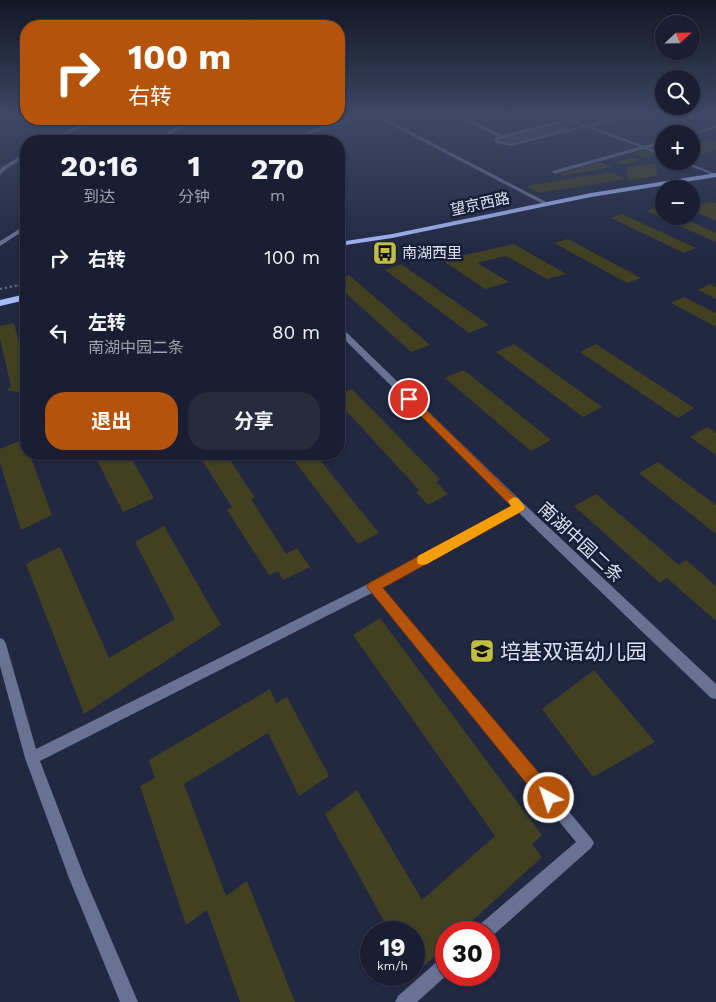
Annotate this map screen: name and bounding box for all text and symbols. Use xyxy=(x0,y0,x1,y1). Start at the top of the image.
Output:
north arrow xyxy=(655,15,700,60)
map controls xyxy=(655,15,700,225)
text: 100 m xyxy=(128,36,231,78)
icon: right xyxy=(45,40,110,105)
button: search xyxy=(655,70,700,115)
text: 右转 xyxy=(128,84,172,109)
button: + xyxy=(655,125,700,170)
text: 20:16 xyxy=(60,148,138,183)
text: 1 xyxy=(188,148,201,183)
text: 270 xyxy=(251,151,305,186)
button: − xyxy=(655,180,700,225)
text: m xyxy=(270,186,285,205)
text: 到达 xyxy=(83,187,115,206)
text: 分钟 xyxy=(178,187,210,206)
street label: 望京西路 xyxy=(449,189,511,219)
bus stop icon: 南湖西里 xyxy=(372,240,398,266)
icon: right xyxy=(45,244,73,272)
place label: 南湖西里 xyxy=(402,244,462,262)
text: 100 m xyxy=(264,246,320,269)
text: 右转 xyxy=(88,248,126,271)
text: 左转 xyxy=(88,311,126,334)
icon: left xyxy=(45,319,73,347)
text: 80 m xyxy=(272,321,320,344)
text: 南湖中园二条 xyxy=(88,338,184,357)
pin xyxy=(388,378,430,420)
icon: arrive xyxy=(395,385,423,413)
button: 退出 xyxy=(45,392,178,450)
button: 分享 xyxy=(188,392,320,450)
street label: 南湖中园二条 xyxy=(534,497,628,587)
school or university icon: 培基双语幼儿园 xyxy=(469,638,495,664)
place label: 培基双语幼儿园 xyxy=(500,639,647,664)
position arrow xyxy=(522,771,574,823)
speed limit sign: 30 xyxy=(435,921,500,986)
text: 19 xyxy=(379,933,406,962)
text: km/h xyxy=(377,959,408,973)

